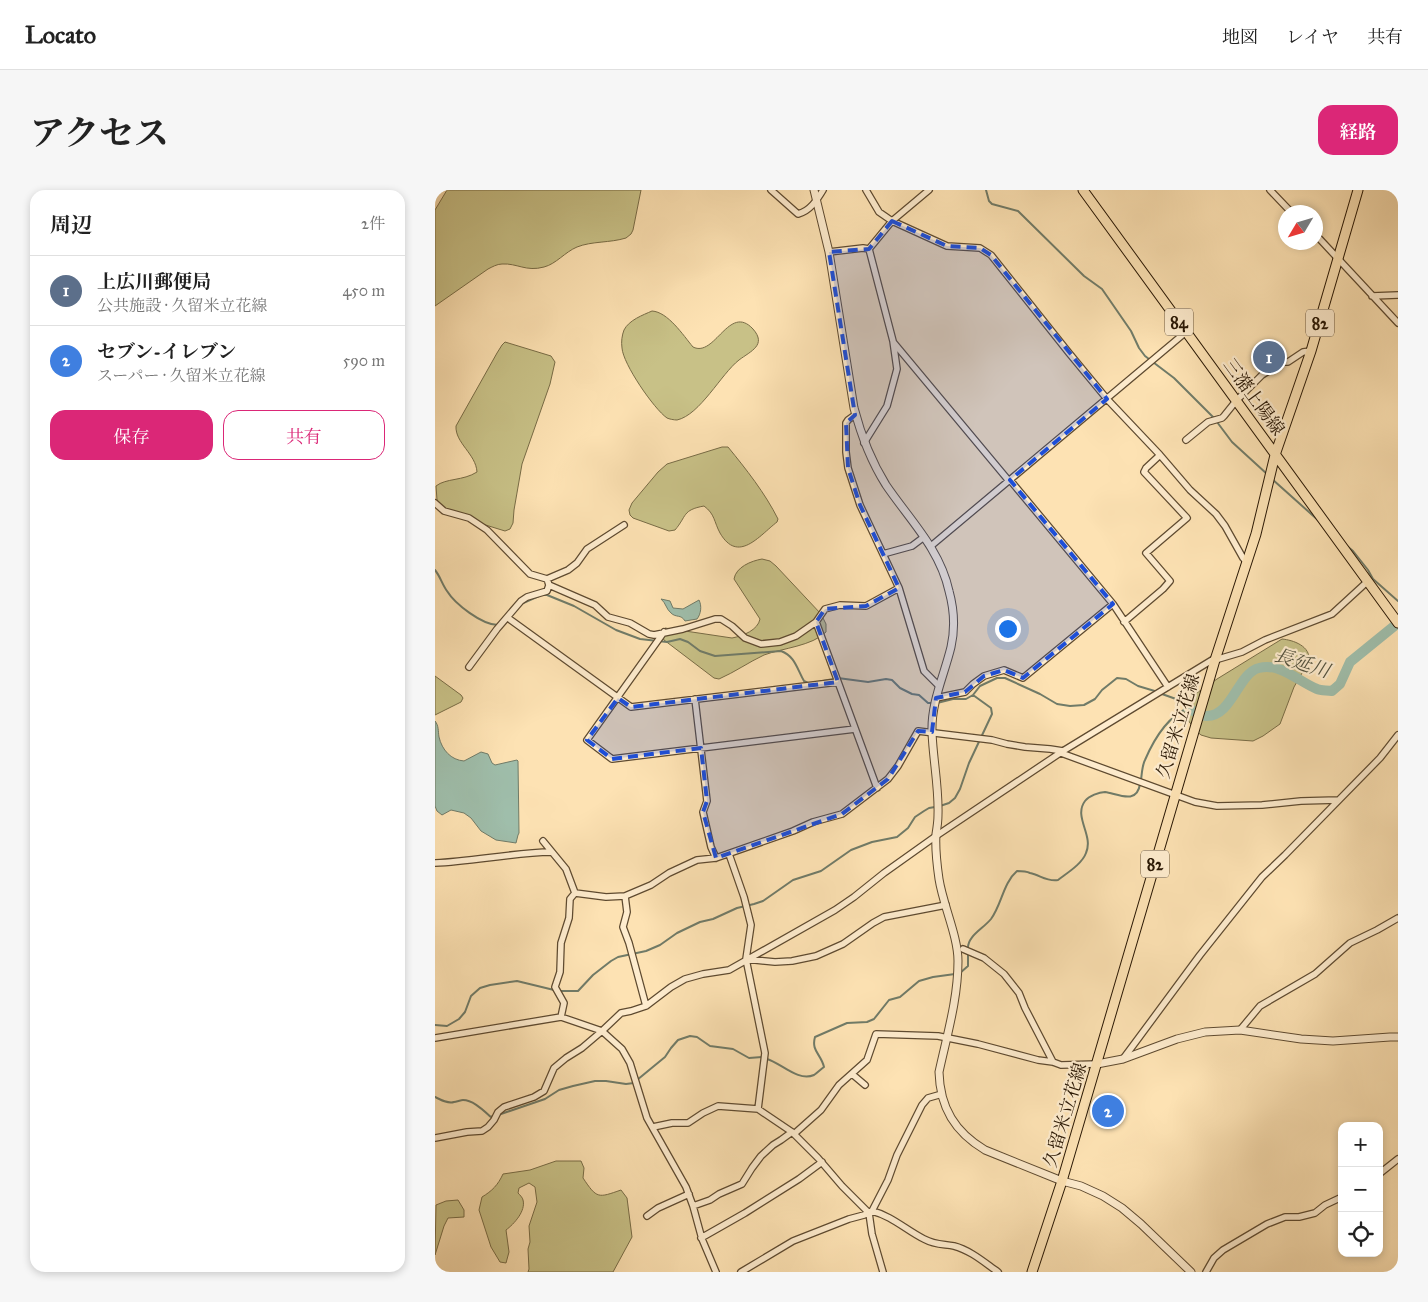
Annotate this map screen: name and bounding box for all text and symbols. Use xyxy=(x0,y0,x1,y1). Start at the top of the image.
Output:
text: Locato xyxy=(25,20,96,50)
text: 地図 xyxy=(1222,26,1258,48)
text: レイヤ xyxy=(1286,26,1339,48)
text: 共有 xyxy=(1367,26,1403,48)
button: 経路 xyxy=(1318,105,1398,155)
text: アクセス xyxy=(30,112,169,155)
north arrow xyxy=(1278,205,1323,250)
text: 周辺 xyxy=(50,212,92,238)
text: 2件 xyxy=(361,214,385,233)
text: 上広川郵便局 xyxy=(97,270,211,293)
text: 1 xyxy=(63,281,69,300)
text: 450 m xyxy=(342,281,385,300)
text: 公共施設 · 久留米立花線 xyxy=(97,296,267,315)
road number: 84 xyxy=(1165,308,1193,336)
road number: 82 xyxy=(1306,310,1334,336)
pin: 1 xyxy=(1253,338,1285,376)
text: セブン-イレブン xyxy=(97,340,236,363)
text: 2 xyxy=(62,351,70,370)
text: 590 m xyxy=(343,351,385,370)
street label: 三潴上陽線 xyxy=(1219,354,1289,440)
text: スーパー · 久留米立花線 xyxy=(97,366,266,385)
button: 保存 xyxy=(50,410,213,460)
button: 共有 xyxy=(223,410,385,460)
your location xyxy=(995,616,1021,642)
water label: 長延川 xyxy=(1271,643,1335,683)
street label: 久留米立花線 xyxy=(1152,671,1204,781)
road number: 82 xyxy=(1141,851,1169,878)
street label: 久留米立花線 xyxy=(1039,1060,1091,1170)
pin: 2 xyxy=(1092,1092,1124,1130)
map controls xyxy=(1338,1122,1383,1257)
button: + xyxy=(1338,1122,1383,1167)
button: − xyxy=(1338,1167,1383,1212)
button: locate xyxy=(1338,1212,1383,1257)

